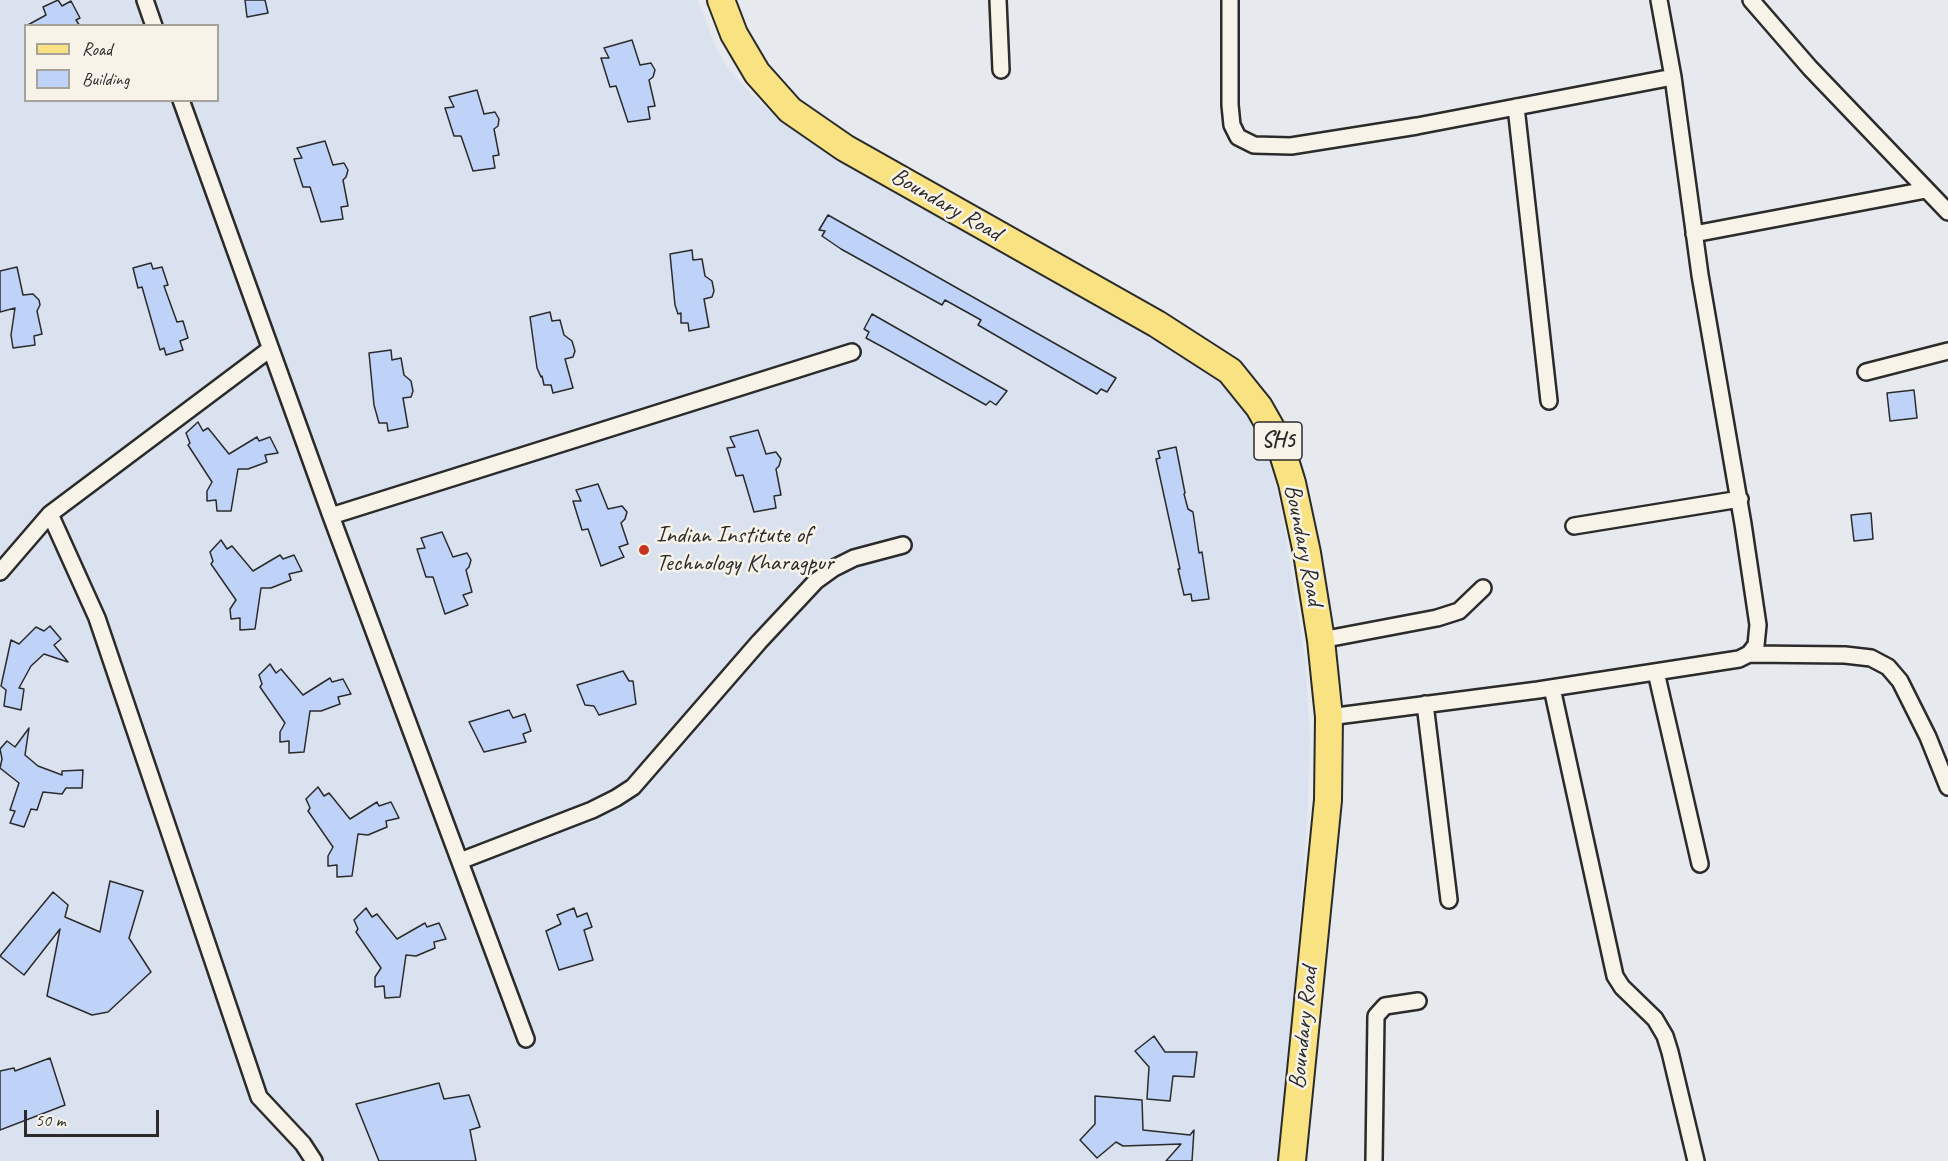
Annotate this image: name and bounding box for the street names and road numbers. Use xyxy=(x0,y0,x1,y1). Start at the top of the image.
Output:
street label: Boundary Road xyxy=(886,162,1006,248)
road number: SH5 xyxy=(1254,422,1302,460)
street label: Boundary Road xyxy=(1277,482,1329,608)
street label: Boundary Road xyxy=(1283,965,1325,1091)

